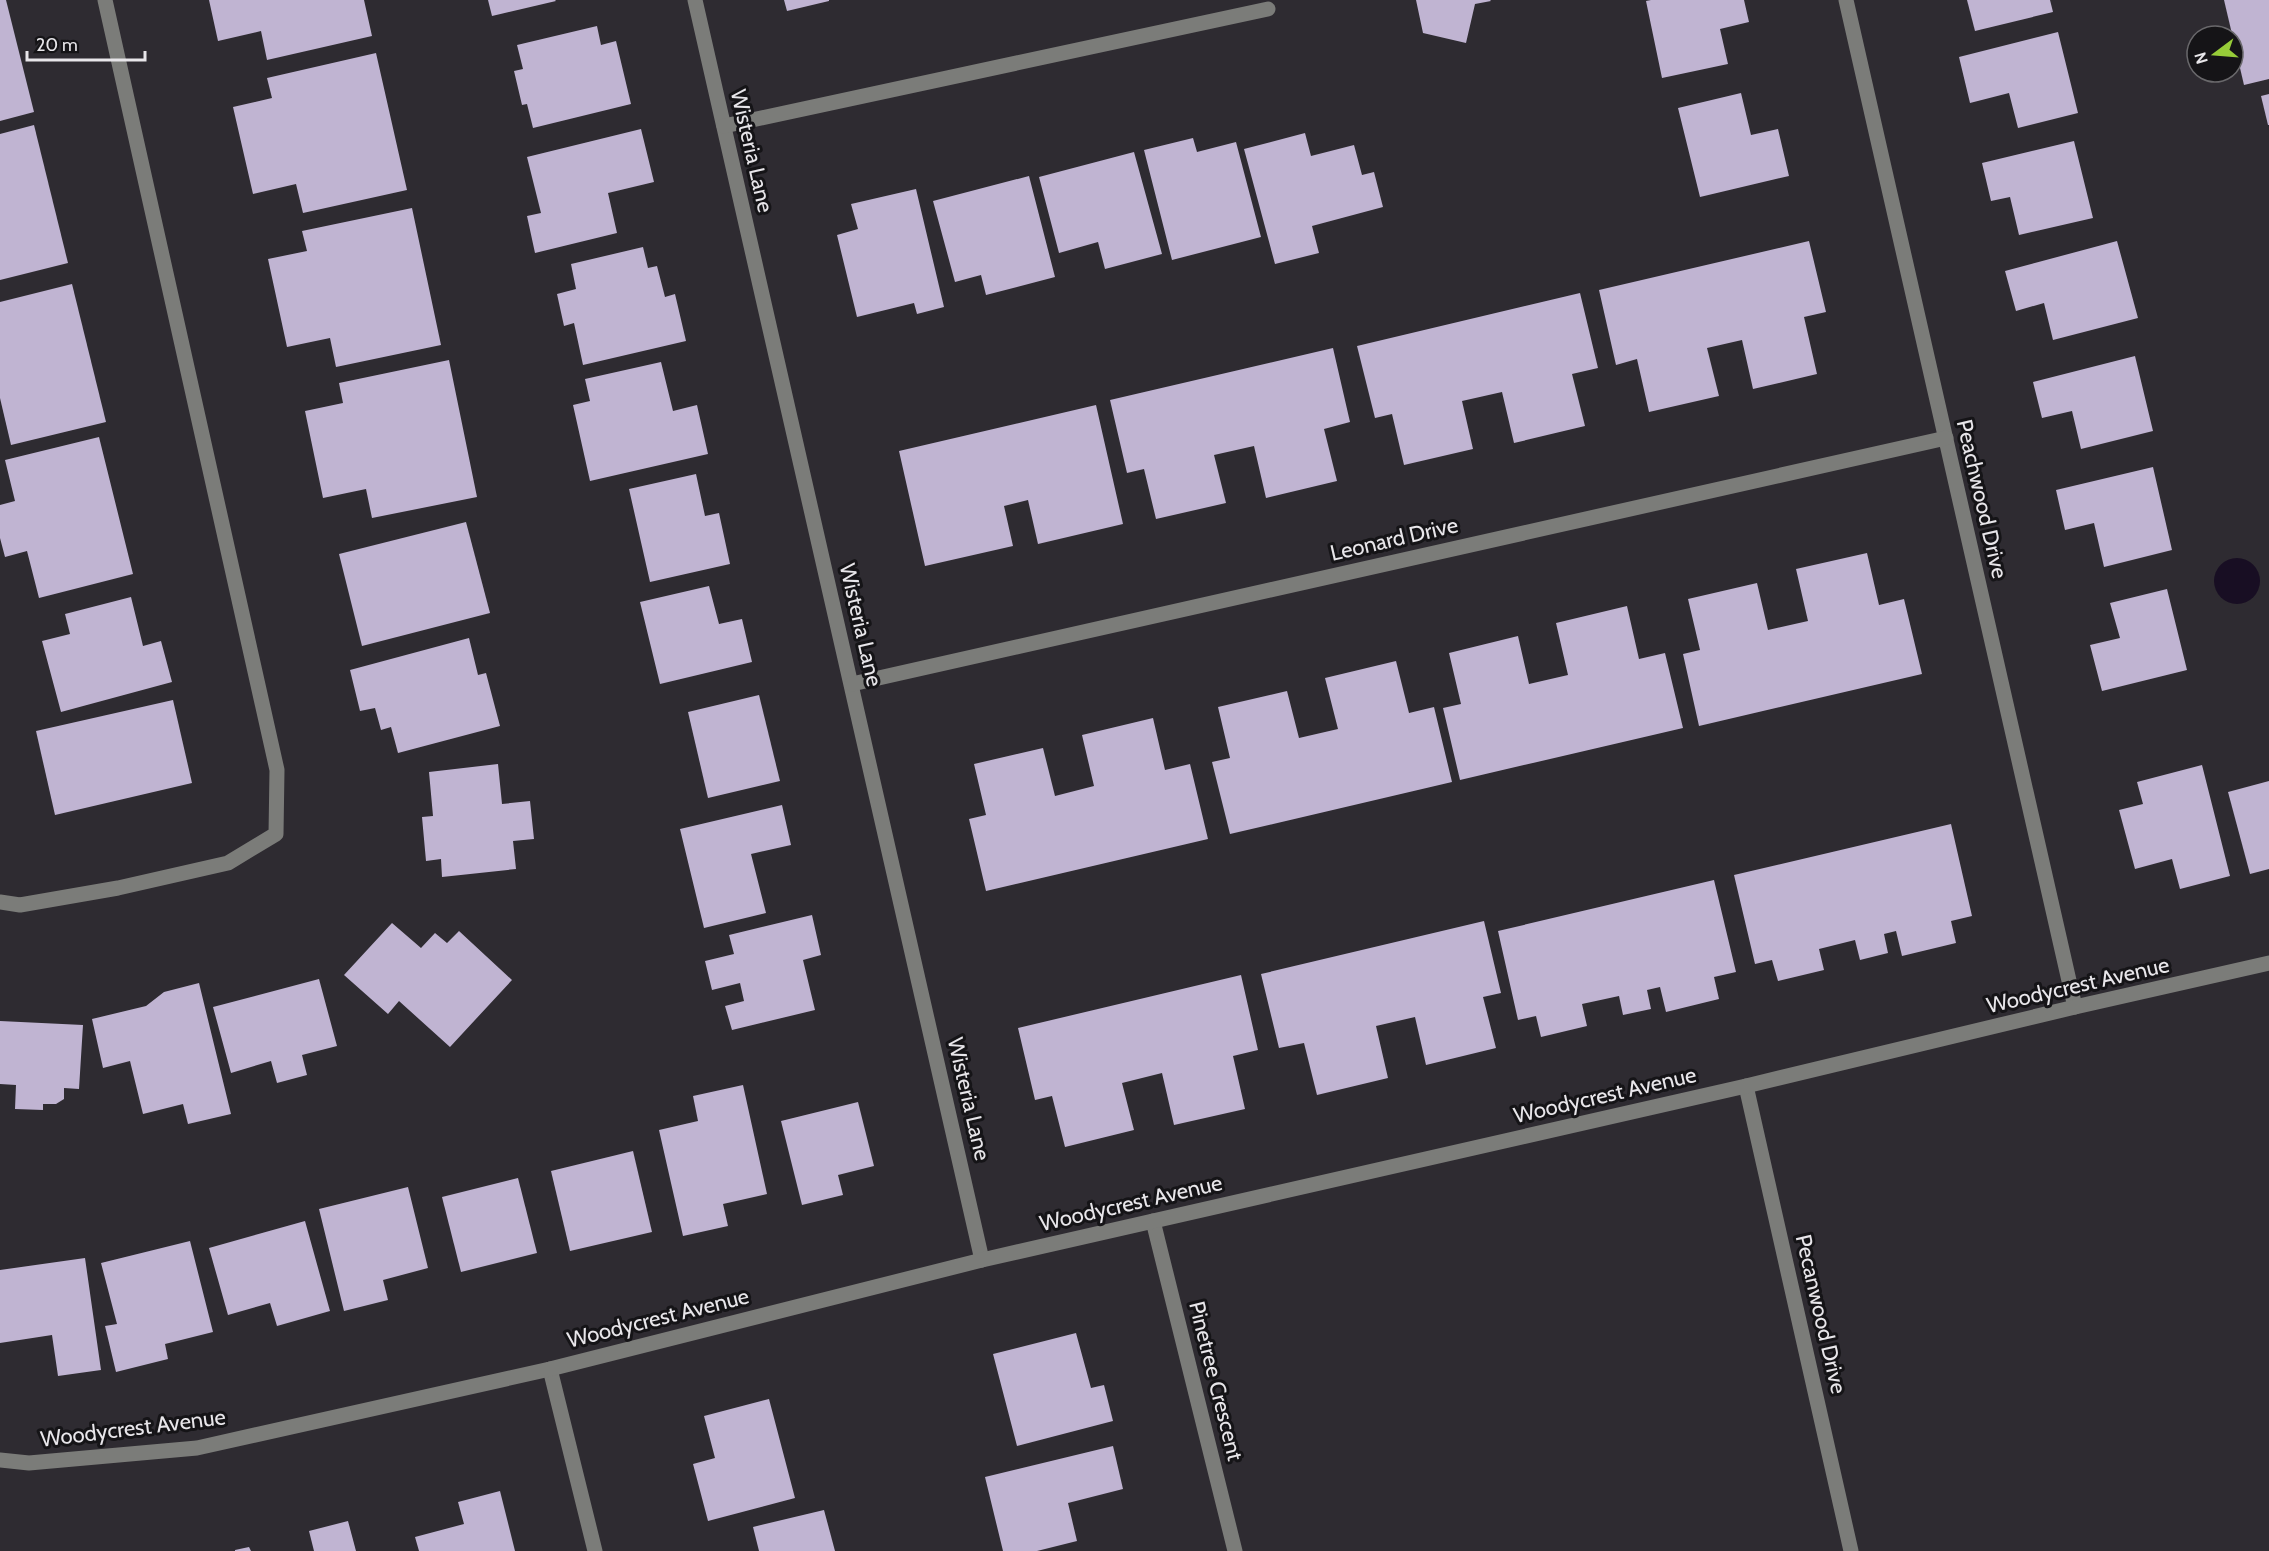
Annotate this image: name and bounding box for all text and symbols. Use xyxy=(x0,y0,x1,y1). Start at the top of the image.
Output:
scale bar xyxy=(27,24,146,62)
north arrow xyxy=(2185,24,2245,84)
text: 20 m xyxy=(36,34,78,56)
text: N xyxy=(2190,50,2212,66)
street label: Wisteria Lane xyxy=(725,87,779,215)
street label: Peachwood Drive xyxy=(1951,417,2013,581)
street label: Leonard Drive xyxy=(1328,511,1460,567)
street label: Wisteria Lane xyxy=(834,561,888,689)
street label: Woodycrest Avenue xyxy=(1984,951,2172,1019)
street label: Wisteria Lane xyxy=(942,1035,996,1163)
street label: Woodycrest Avenue xyxy=(1511,1061,1699,1129)
street label: Woodycrest Avenue xyxy=(1037,1169,1225,1237)
street label: Pecanwood Drive xyxy=(1790,1232,1852,1396)
street label: Woodycrest Avenue xyxy=(564,1282,752,1354)
street label: Pinetree Crescent xyxy=(1183,1299,1249,1464)
street label: Woodycrest Avenue xyxy=(39,1403,227,1453)

